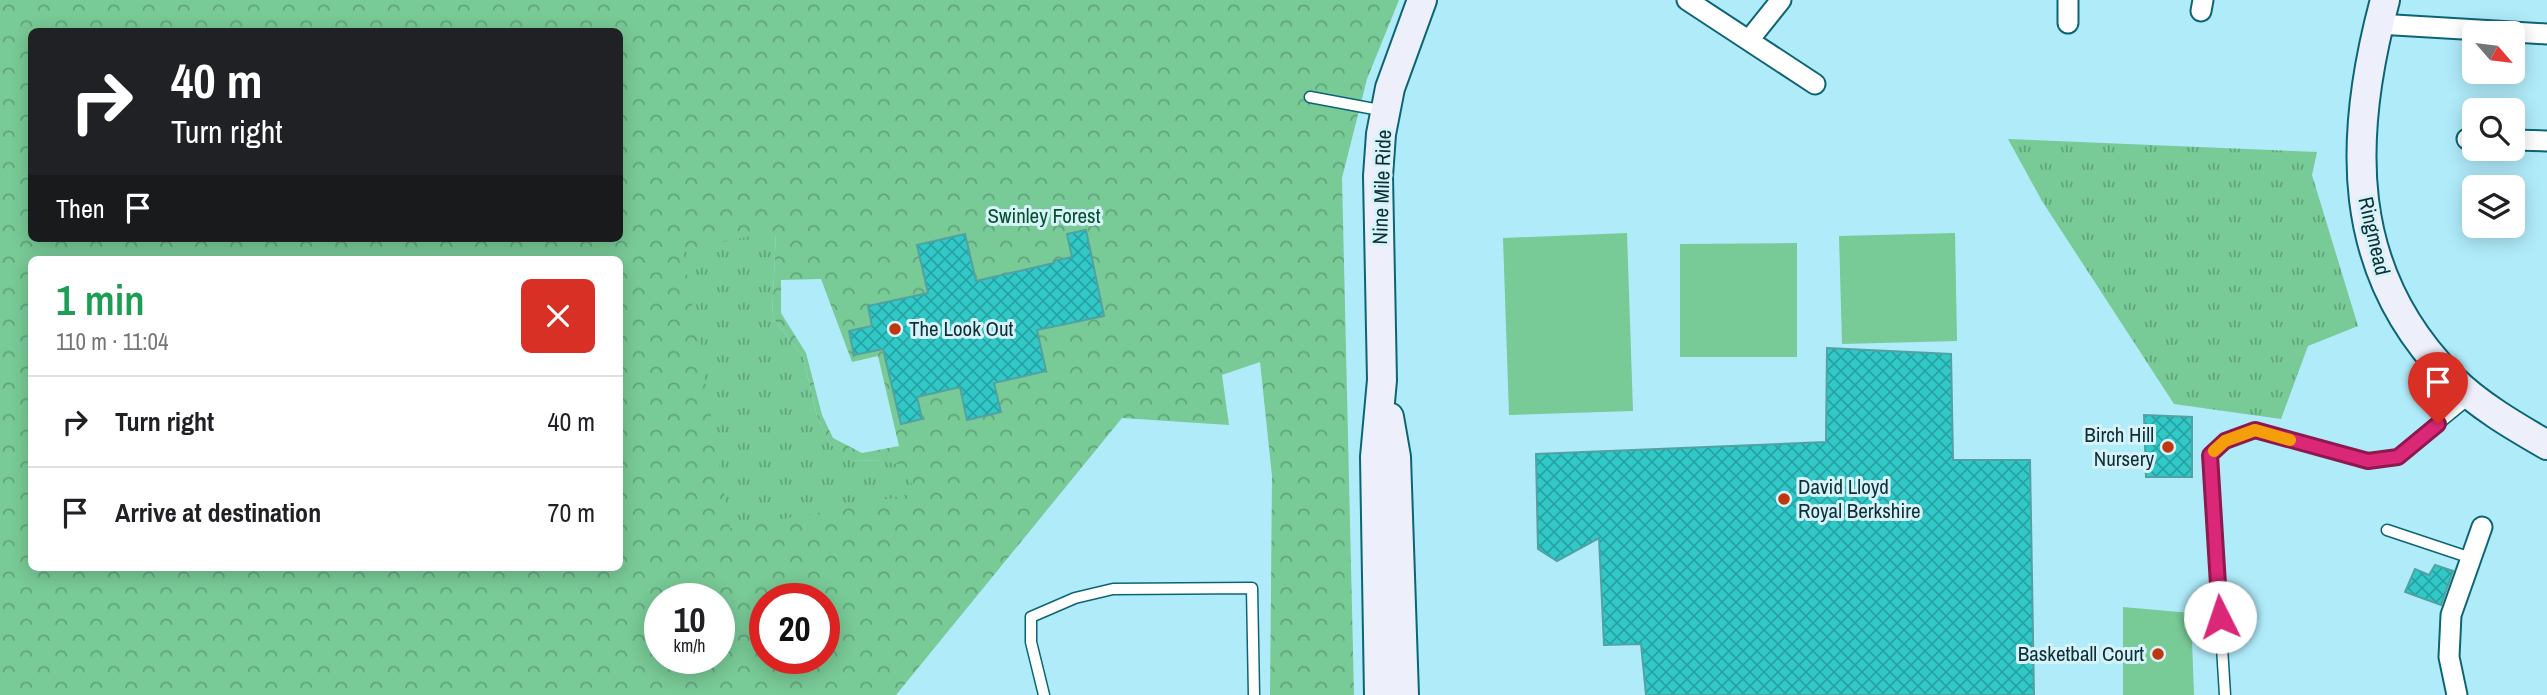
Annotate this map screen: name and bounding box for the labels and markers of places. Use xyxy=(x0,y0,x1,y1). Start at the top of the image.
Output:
place label: The Look Out xyxy=(909,314,1014,343)
marker: The Look Out xyxy=(887,321,903,337)
pin xyxy=(2408,352,2468,424)
place label: Birch Hill Nursery xyxy=(2084,420,2154,473)
marker: Birch Hill Nursery xyxy=(2160,439,2176,455)
place label: David Lloyd Royal Berkshire xyxy=(1798,472,1921,525)
marker: David Lloyd Royal Berkshire xyxy=(1776,491,1792,507)
place label: Basketball Court xyxy=(2018,639,2144,668)
marker: Basketball Court xyxy=(2150,646,2166,662)

